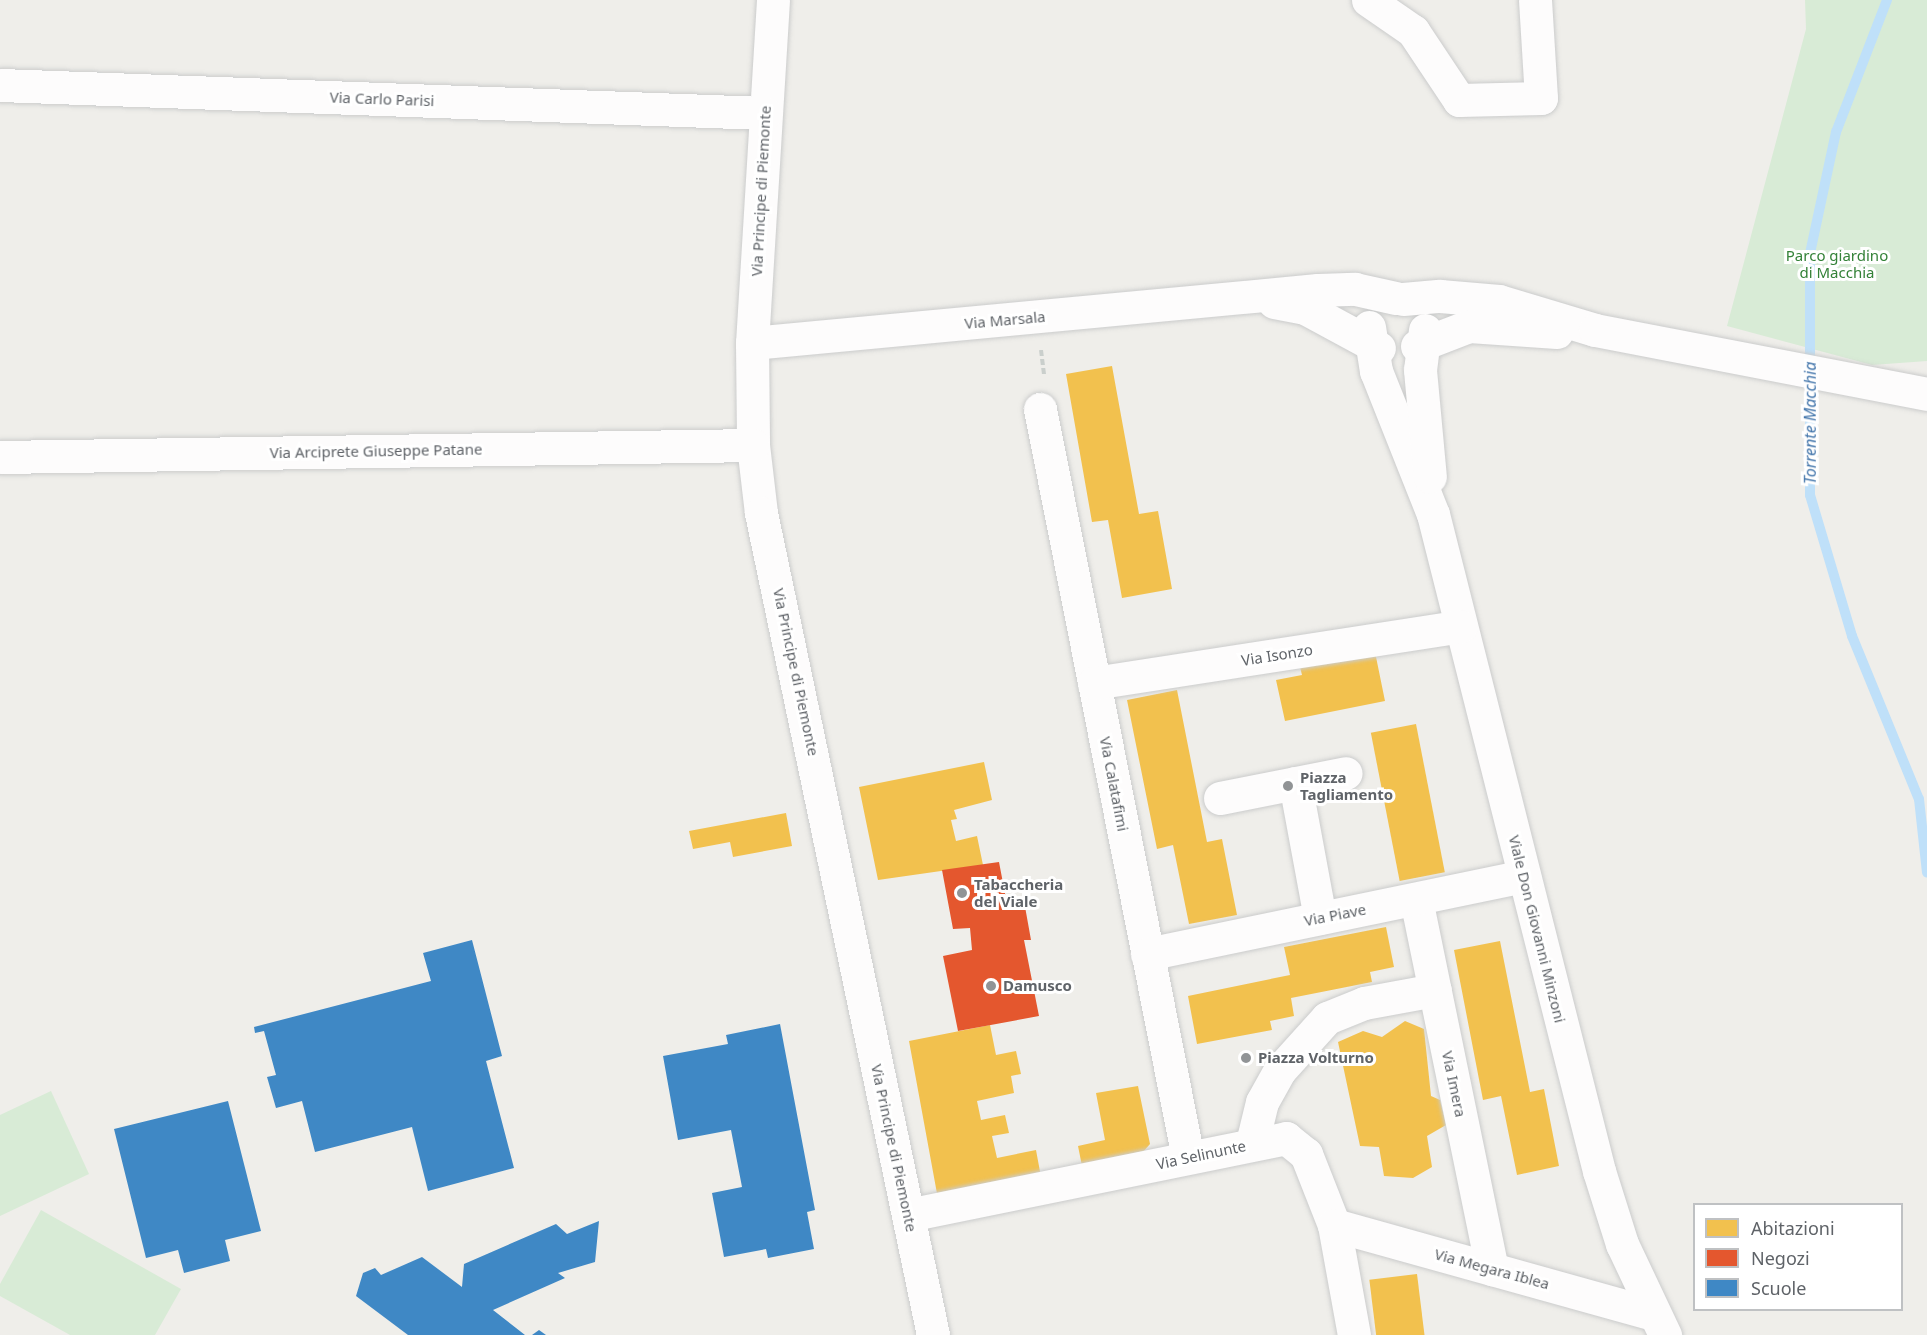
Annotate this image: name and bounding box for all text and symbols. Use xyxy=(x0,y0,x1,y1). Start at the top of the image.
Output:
street label: Via Carlo Parisi xyxy=(329,88,435,110)
street label: Via Principe di Piemonte xyxy=(748,105,774,277)
park label: Parco giardino di Macchia xyxy=(1786,246,1888,281)
street label: Via Marsala xyxy=(964,307,1046,333)
water label: Torrente Macchia xyxy=(1800,362,1820,484)
street label: Via Arciprete Giuseppe Patane xyxy=(270,440,482,462)
street label: Via Principe di Piemonte xyxy=(769,587,823,757)
street label: Via Isonzo xyxy=(1240,640,1314,670)
street label: Via Calatafimi xyxy=(1096,735,1132,833)
place label: Piazza Tagliamento xyxy=(1300,768,1393,803)
marker: Piazza Tagliamento xyxy=(1281,779,1295,793)
street label: Viale Don Giovanni Minzoni xyxy=(1505,833,1569,1025)
place label: Tabaccheria del Viale xyxy=(974,875,1063,910)
marker: Tabaccheria del Viale xyxy=(955,886,969,900)
street label: Via Piave xyxy=(1303,900,1367,930)
place label: Damusco xyxy=(1003,977,1072,995)
marker: Damusco xyxy=(984,979,998,993)
place label: Piazza Volturno xyxy=(1258,1049,1374,1067)
street label: Via Imera xyxy=(1438,1049,1470,1119)
marker: Piazza Volturno xyxy=(1239,1051,1253,1065)
street label: Via Principe di Piemonte xyxy=(867,1063,921,1233)
street label: Via Selinunte xyxy=(1154,1137,1248,1173)
legend xyxy=(1693,1203,1903,1311)
text: Abitazioni xyxy=(1751,1216,1835,1240)
street label: Via Megara Iblea xyxy=(1433,1245,1551,1293)
text: Negozi xyxy=(1751,1246,1810,1270)
text: Scuole xyxy=(1751,1276,1806,1300)

